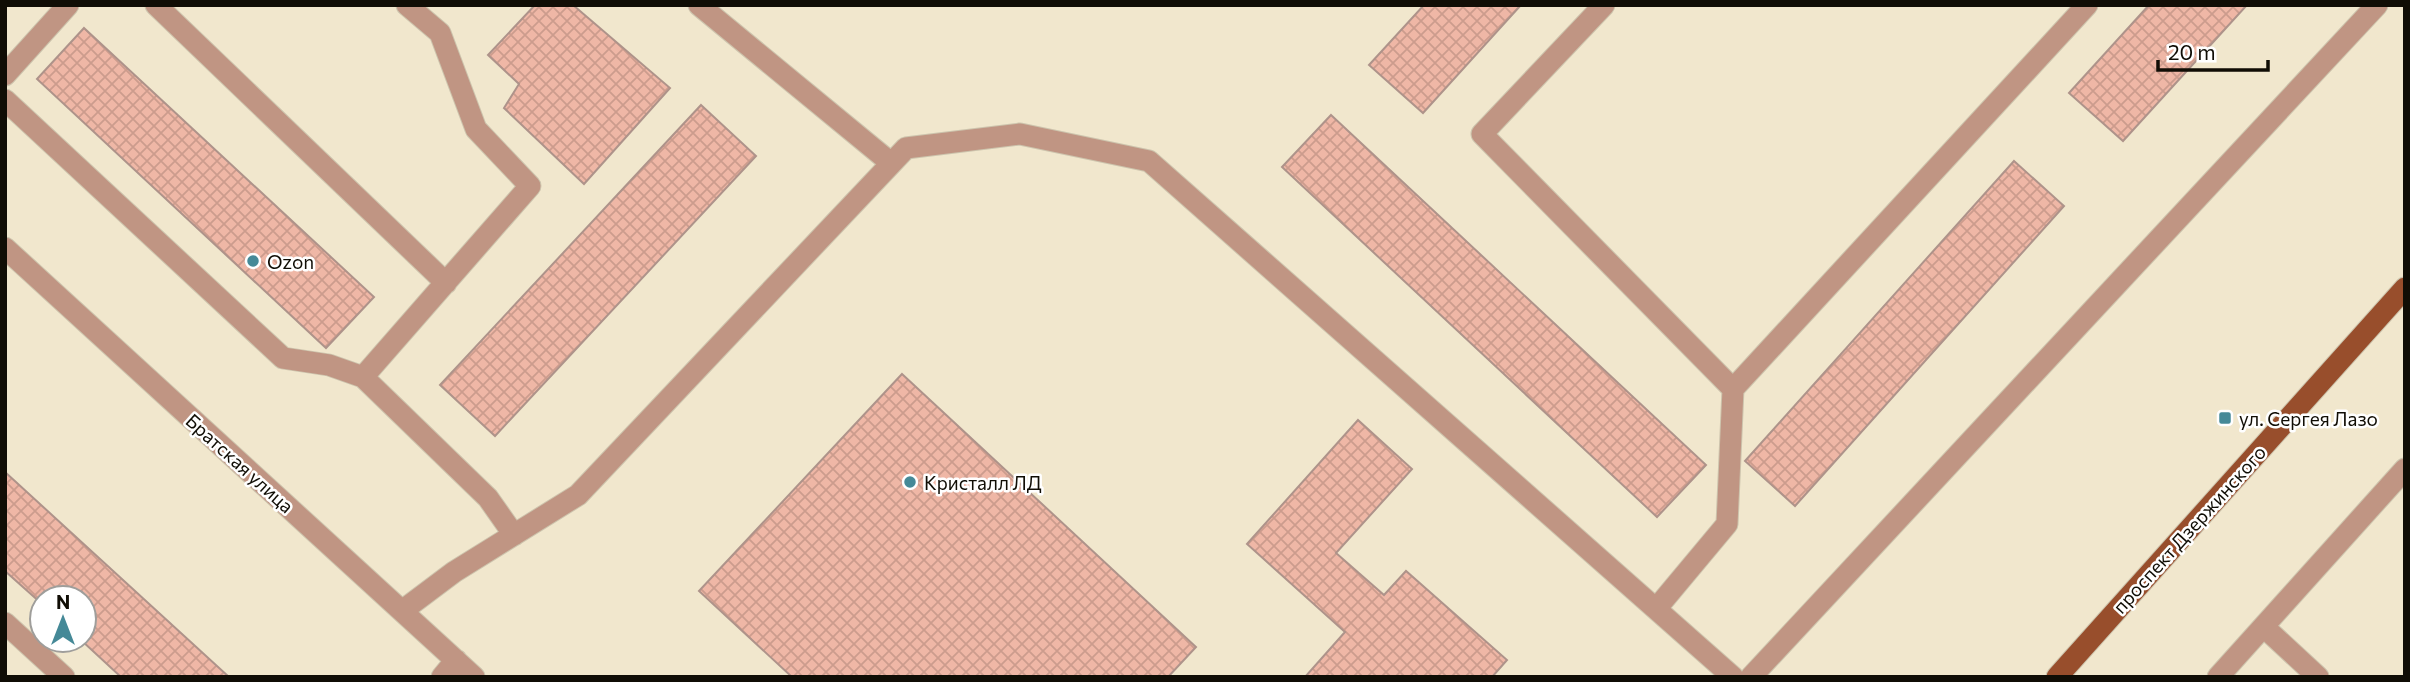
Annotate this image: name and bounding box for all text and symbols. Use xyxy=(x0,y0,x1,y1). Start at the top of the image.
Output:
scale bar xyxy=(2158,28,2268,72)
text: 20 m xyxy=(2168,39,2216,64)
place label: Ozon xyxy=(267,250,314,273)
marker: Ozon xyxy=(245,253,261,269)
place label: ул. Сергея Лазо xyxy=(2239,407,2378,430)
street label: Братская улица xyxy=(182,409,298,517)
marker: ул. Сергея Лазо xyxy=(2217,410,2233,426)
street label: проспект Дзержинского xyxy=(2108,440,2270,618)
place label: Кристалл ЛД xyxy=(924,471,1042,494)
marker: Кристалл ЛД xyxy=(902,474,918,490)
north arrow xyxy=(28,584,98,654)
text: N xyxy=(56,590,70,613)

